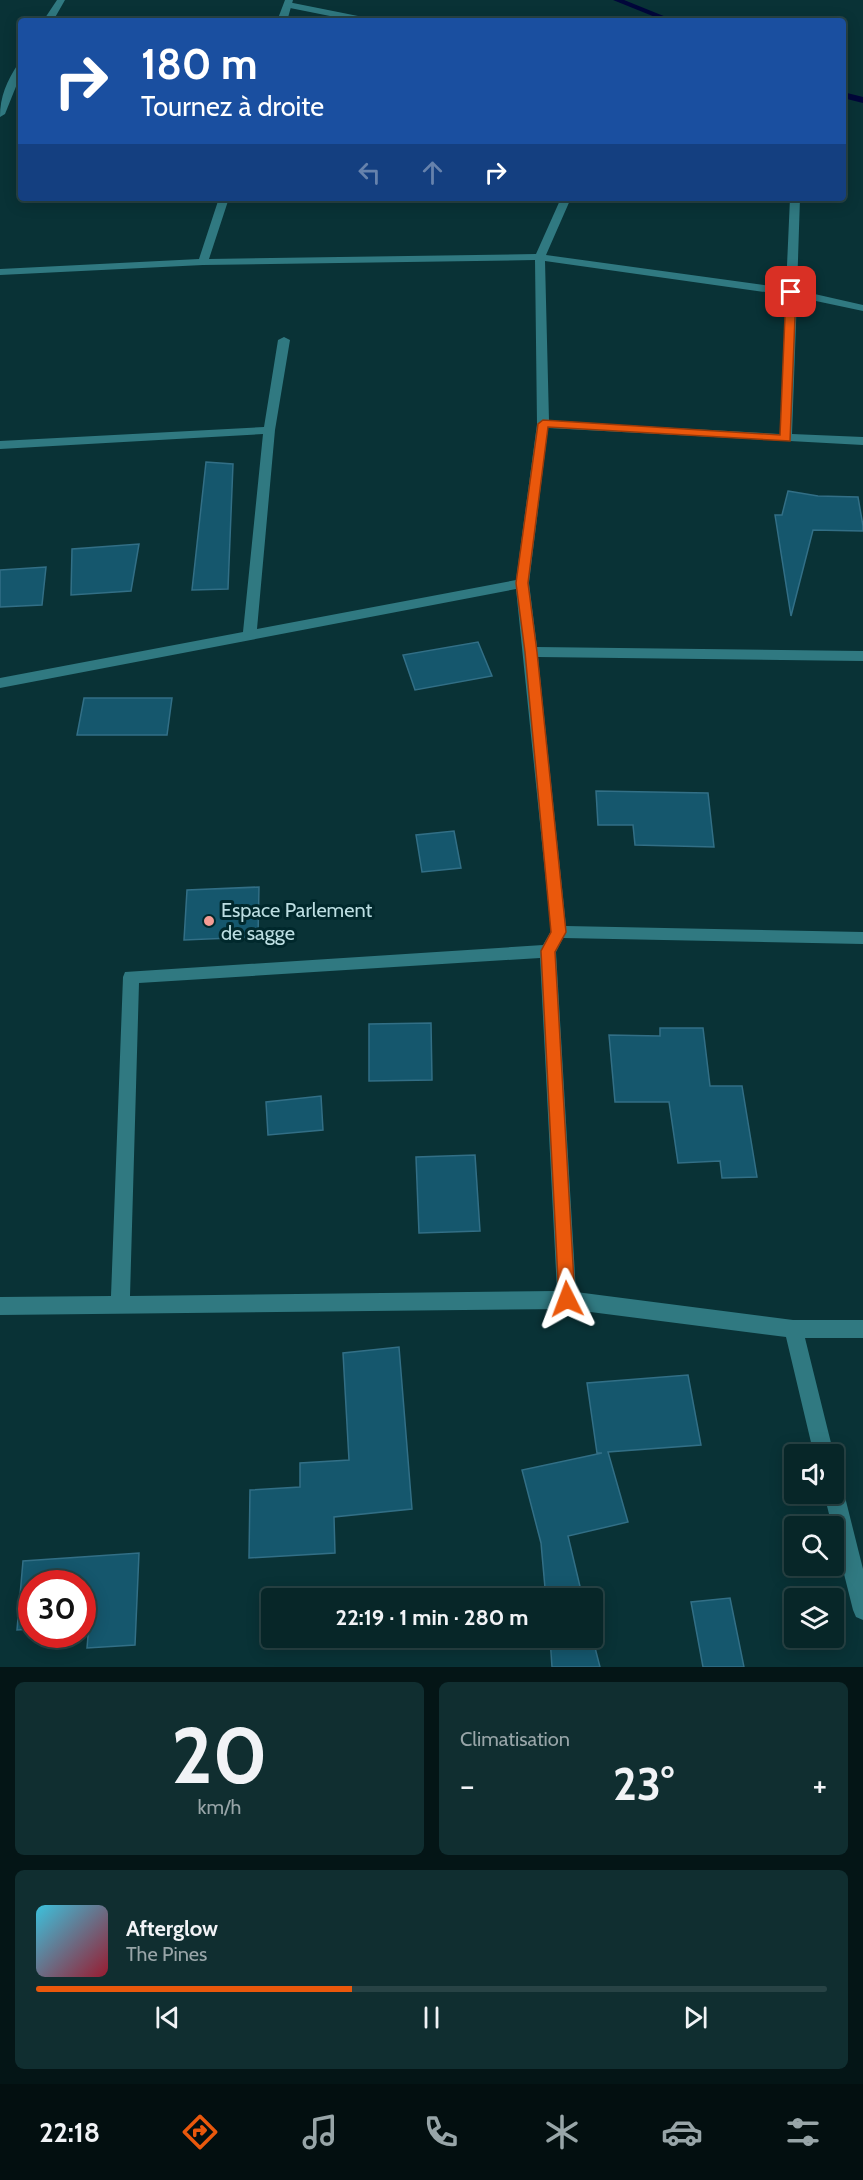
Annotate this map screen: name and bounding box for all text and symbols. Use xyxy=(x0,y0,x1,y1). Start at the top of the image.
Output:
text: 180 m xyxy=(141,38,257,90)
icon: right xyxy=(42,42,120,120)
text: Tournez à droite xyxy=(141,90,324,123)
icon: left xyxy=(353,156,386,189)
icon: ahead xyxy=(416,156,449,189)
icon: right xyxy=(479,156,512,189)
pin xyxy=(765,266,816,317)
icon: arrive xyxy=(774,275,807,308)
place label: Espace Parlement de sagge xyxy=(221,898,372,945)
marker: Espace Parlement de sagge xyxy=(202,914,216,928)
position arrow xyxy=(535,1267,599,1331)
map controls xyxy=(784,1444,844,1648)
button: sound xyxy=(784,1444,844,1504)
button: search xyxy=(784,1516,844,1576)
speed limit sign: 30 xyxy=(18,1570,96,1648)
button: layers xyxy=(784,1588,844,1648)
text: 22:19 · 1 min · 280 m xyxy=(336,1604,528,1631)
text: 20 xyxy=(171,1708,268,1803)
text: Climatisation xyxy=(460,1727,570,1751)
text: 23° xyxy=(613,1757,674,1811)
text: − xyxy=(460,1765,475,1805)
text: + xyxy=(812,1765,827,1805)
text: km/h xyxy=(198,1795,241,1819)
text: Afterglow xyxy=(126,1915,218,1942)
text: The Pines xyxy=(126,1942,207,1966)
icon: previous xyxy=(151,2001,184,2034)
icon: pause xyxy=(415,2001,448,2034)
icon: next xyxy=(679,2001,712,2034)
icon: directions xyxy=(179,2111,221,2153)
icon: music xyxy=(299,2111,341,2153)
icon: phone xyxy=(420,2111,462,2153)
icon: climate xyxy=(541,2111,583,2153)
icon: car xyxy=(661,2111,703,2153)
icon: filters xyxy=(782,2111,824,2153)
text: 22:18 xyxy=(39,2116,100,2149)

